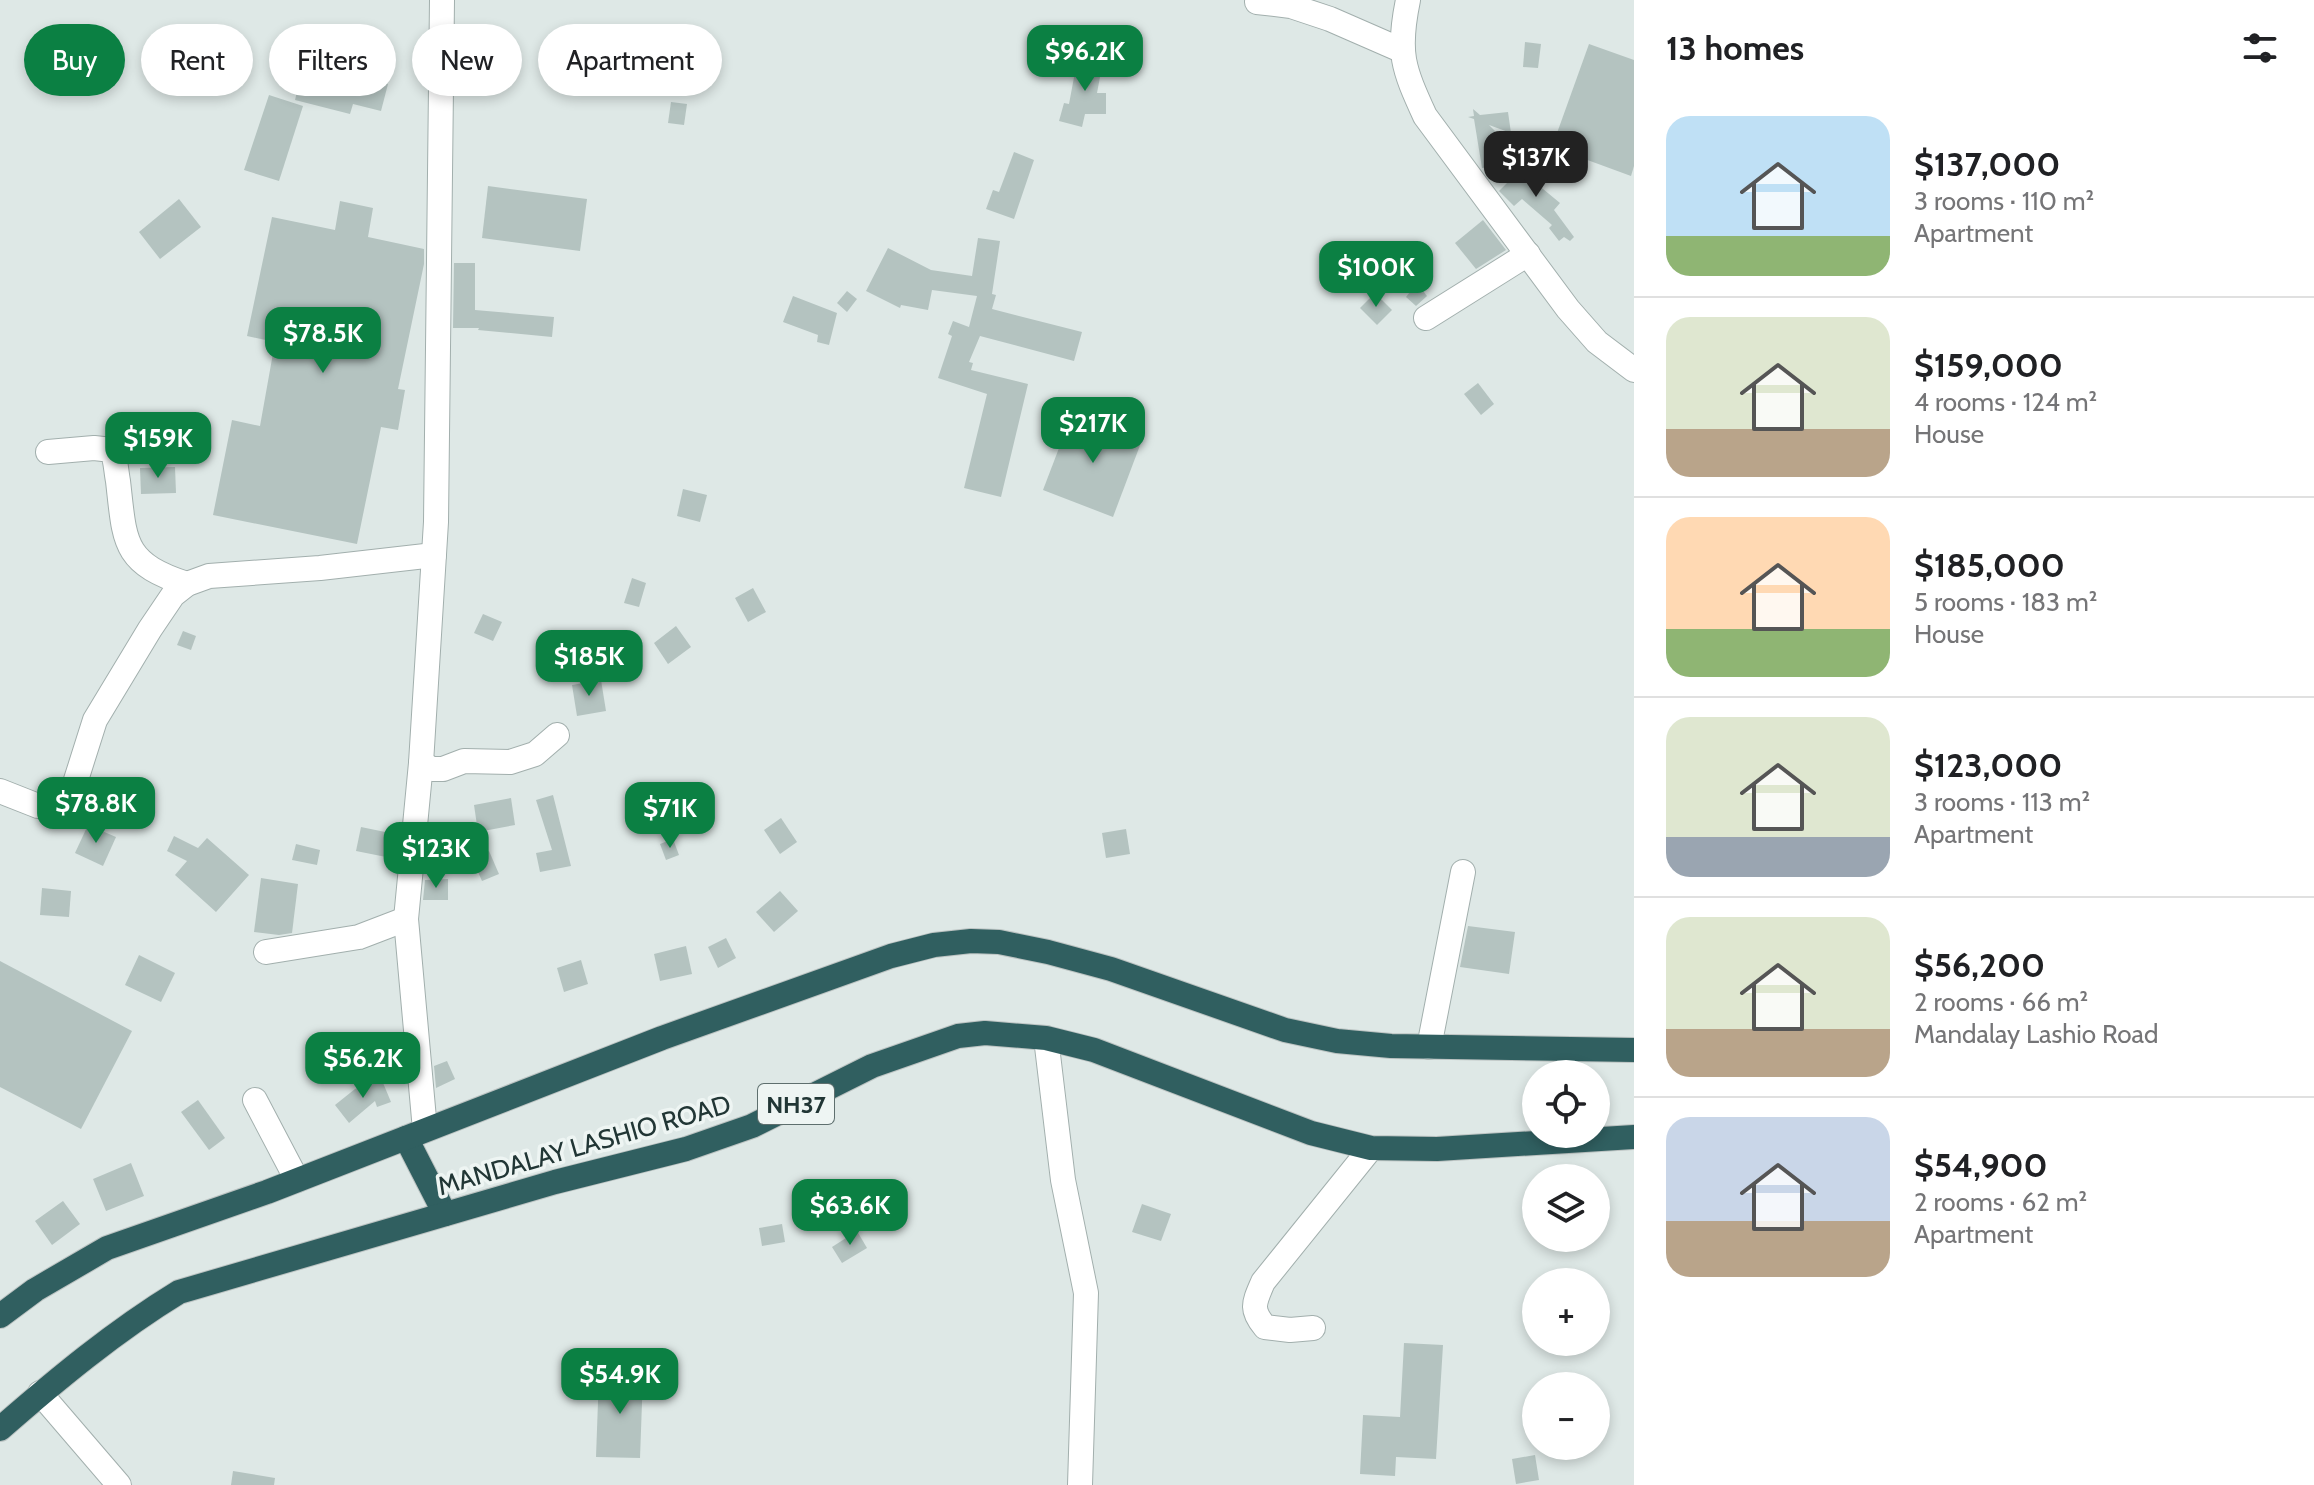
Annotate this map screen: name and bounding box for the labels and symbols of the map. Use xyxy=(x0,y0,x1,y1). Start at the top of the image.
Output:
pin: $96.2K xyxy=(1020,25,1150,93)
pin: $137K xyxy=(1480,131,1592,199)
pin: $100K xyxy=(1320,241,1432,309)
pin: $78.5K xyxy=(258,307,388,375)
pin: $217K xyxy=(1037,397,1149,465)
pin: $159K xyxy=(102,412,214,480)
pin: $185K xyxy=(533,630,645,698)
pin: $78.8K xyxy=(31,777,161,845)
pin: $71K xyxy=(623,782,717,850)
pin: $123K xyxy=(380,822,492,890)
pin: $56.2K xyxy=(298,1032,428,1100)
road number: NH37 xyxy=(758,1084,834,1124)
street label: MANDALAY LASHIO ROAD xyxy=(434,1088,734,1202)
pin: $63.6K xyxy=(785,1179,915,1247)
pin: $54.9K xyxy=(555,1348,685,1416)

